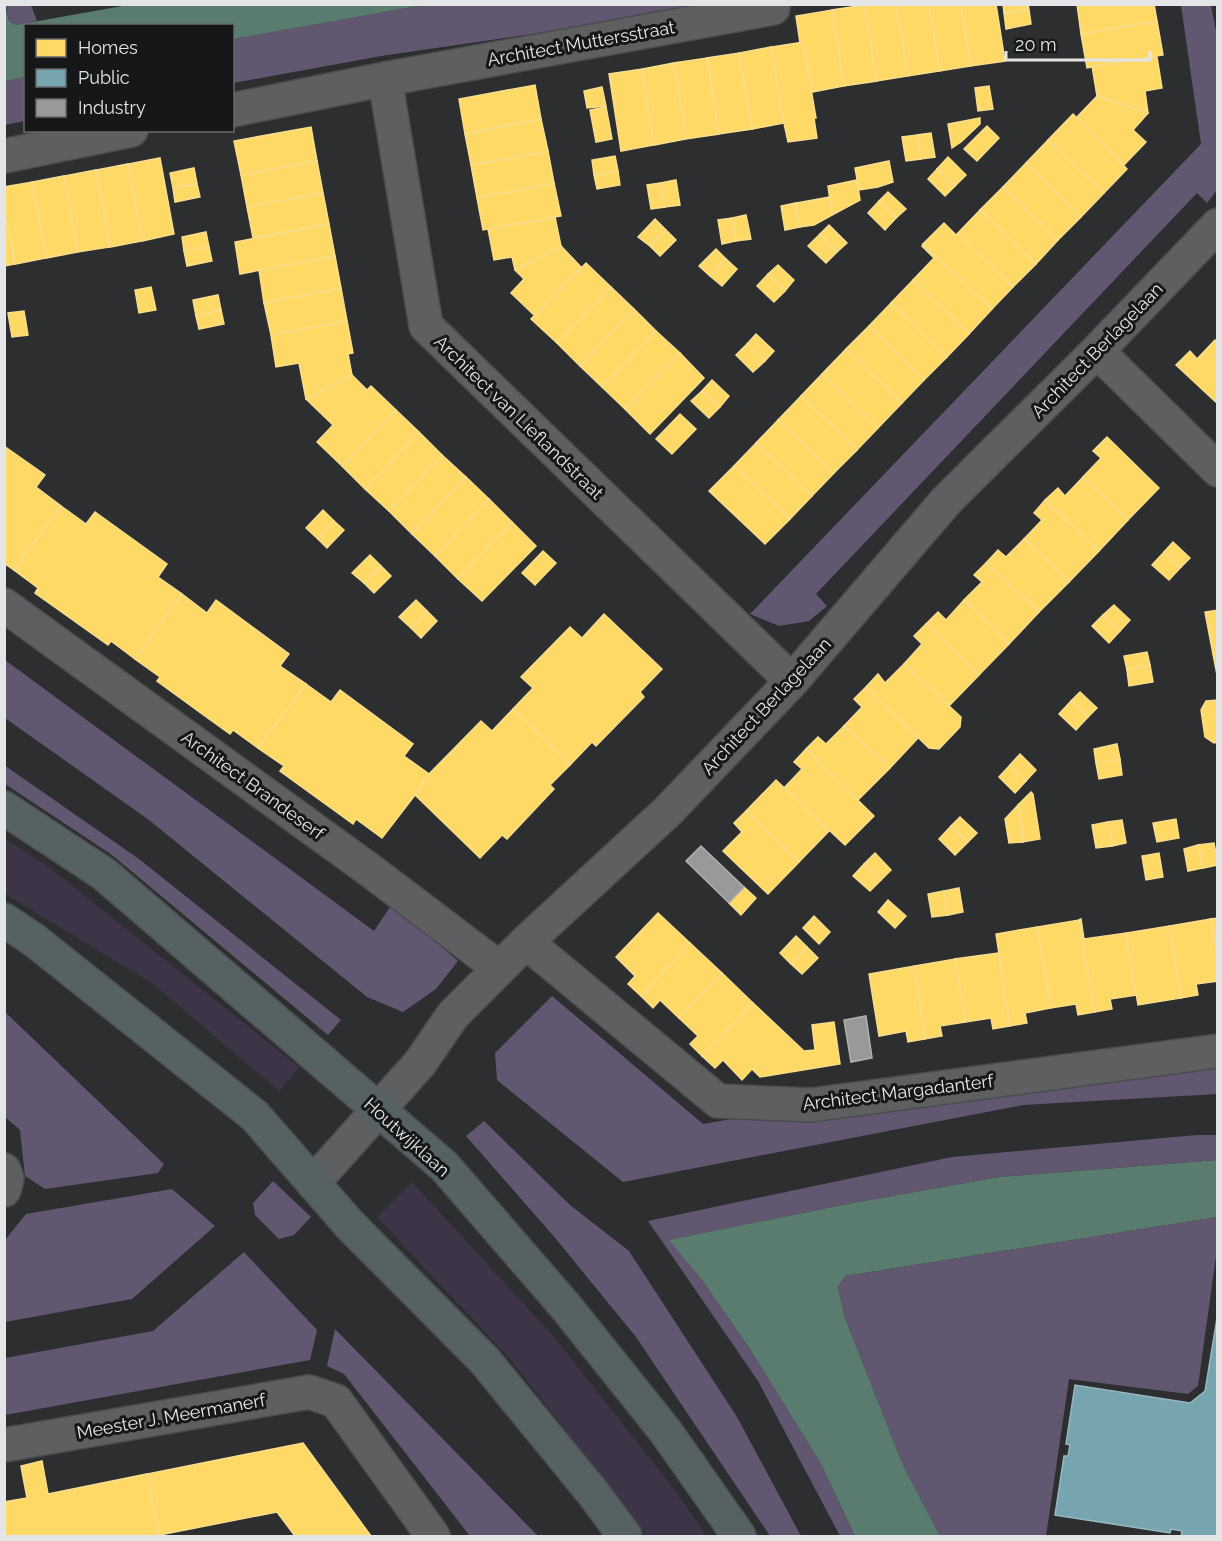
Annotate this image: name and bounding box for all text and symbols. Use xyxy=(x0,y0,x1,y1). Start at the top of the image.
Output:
street label: Architect Muttersstraat xyxy=(486,16,676,70)
legend xyxy=(24,24,234,132)
scale bar xyxy=(1006,24,1150,62)
text: 20 m xyxy=(1015,34,1057,55)
text: Homes xyxy=(78,37,138,58)
text: Public xyxy=(78,67,130,88)
text: Industry xyxy=(78,97,146,118)
street label: Architect Berlagelaan xyxy=(1027,278,1167,422)
street label: Architect van Lieflandstraat xyxy=(430,331,608,503)
street label: Architect Berlagelaan xyxy=(697,633,835,779)
street label: Architect Brandeserf xyxy=(178,726,329,844)
street label: Architect Margadanterf xyxy=(801,1070,996,1114)
street label: Houtwijklaan xyxy=(360,1093,454,1181)
street label: Meester J. Meermanerf xyxy=(75,1389,268,1443)

